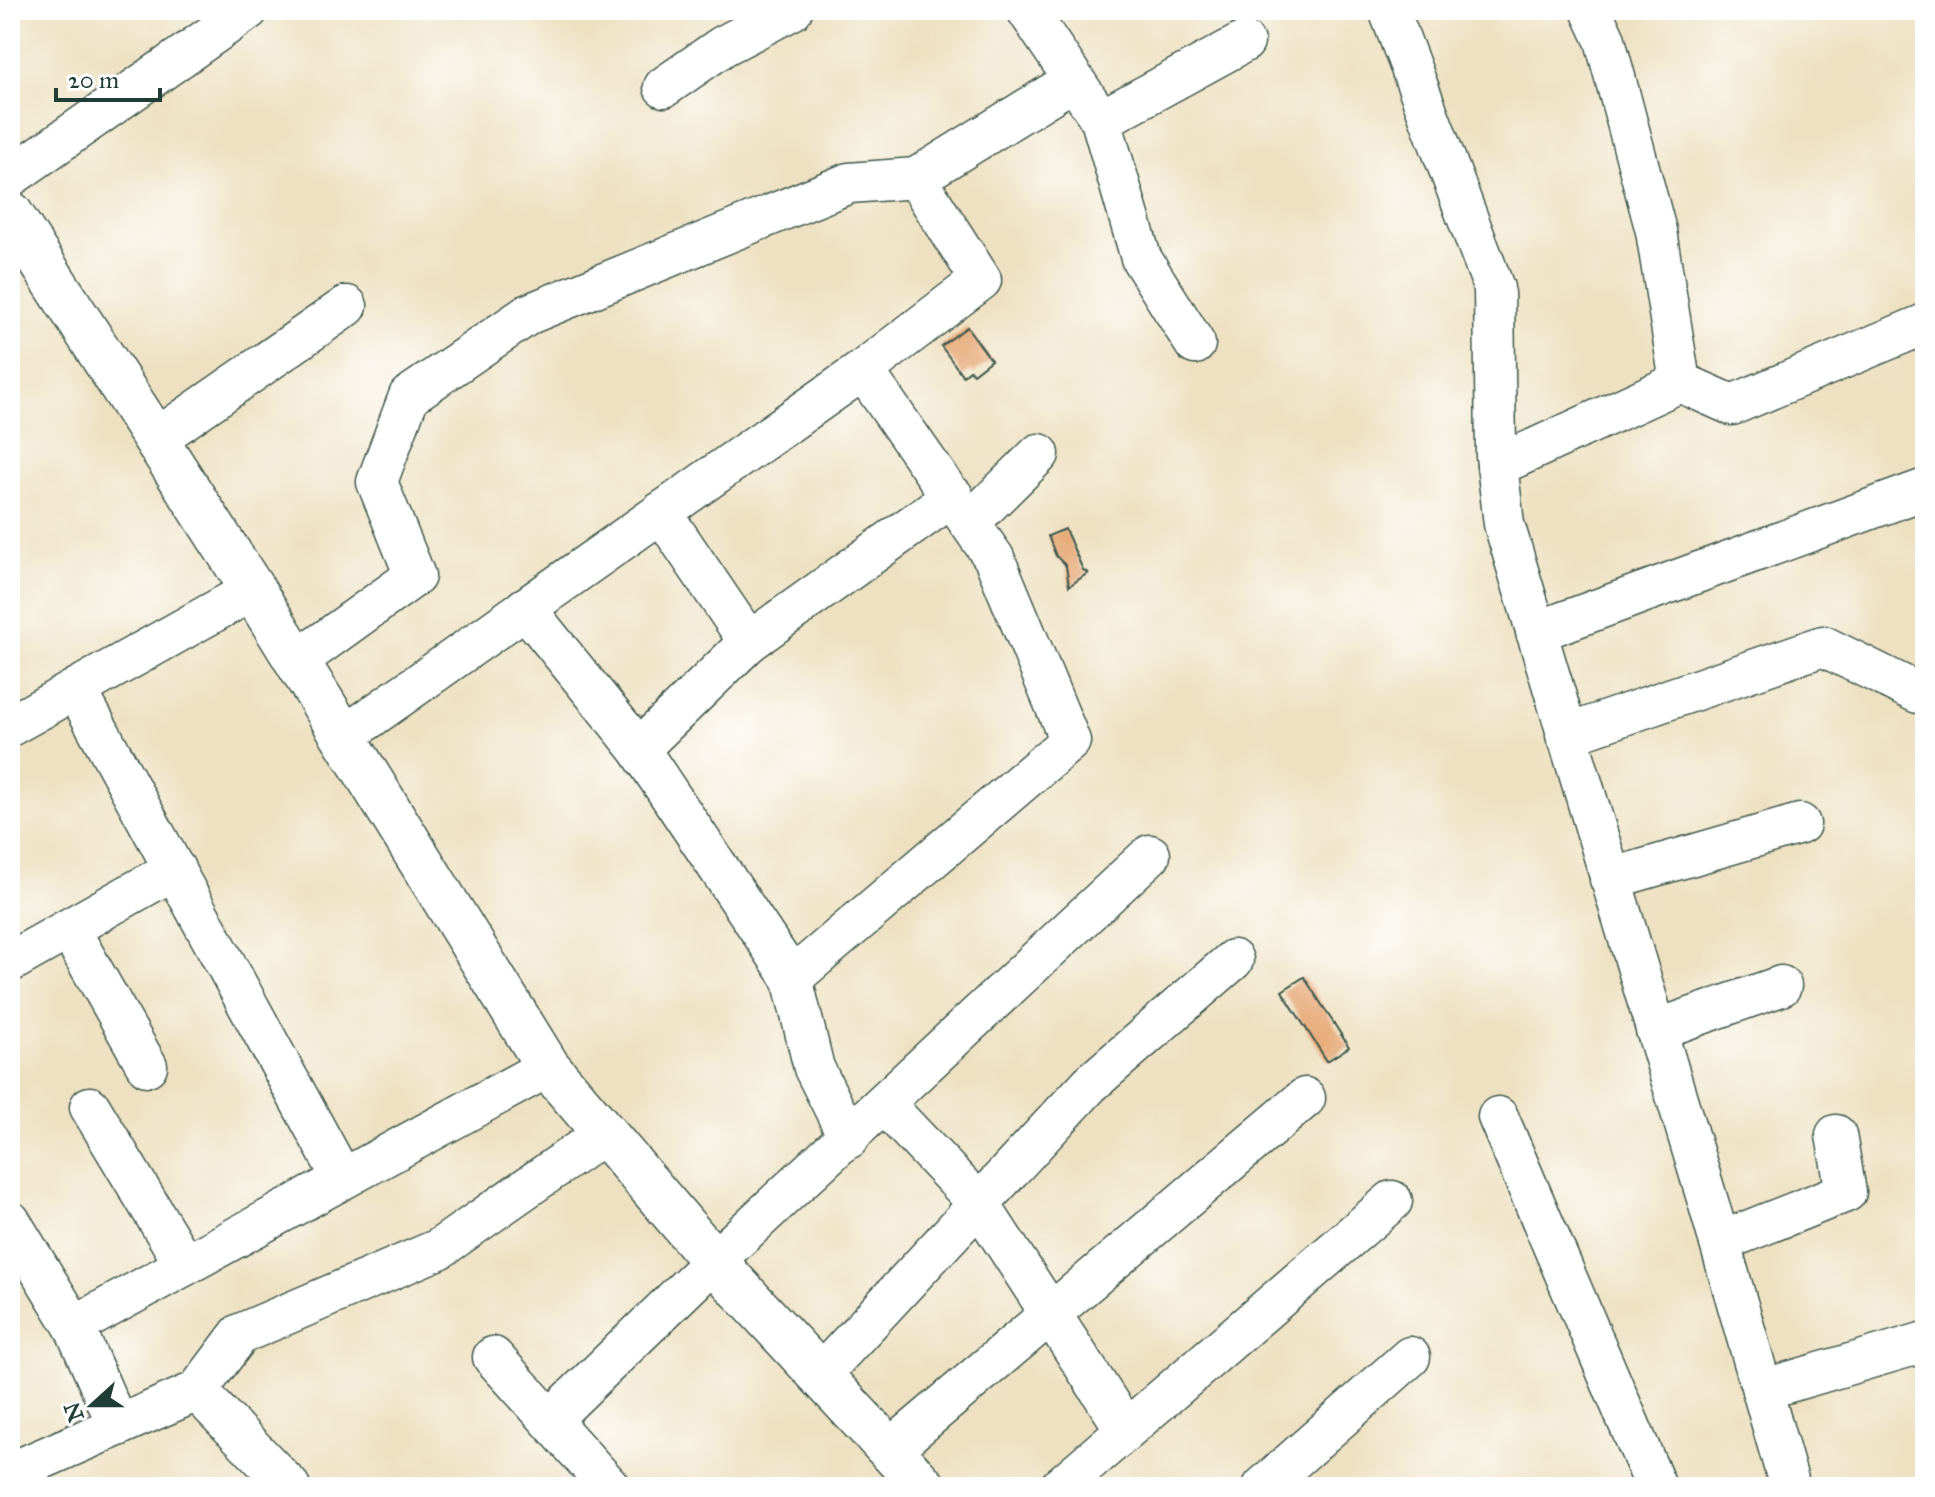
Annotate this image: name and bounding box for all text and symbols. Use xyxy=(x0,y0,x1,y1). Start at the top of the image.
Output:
scale bar xyxy=(56,52,160,102)
text: 20 m xyxy=(68,65,119,95)
north arrow xyxy=(52,1365,132,1445)
text: N xyxy=(58,1398,90,1426)

